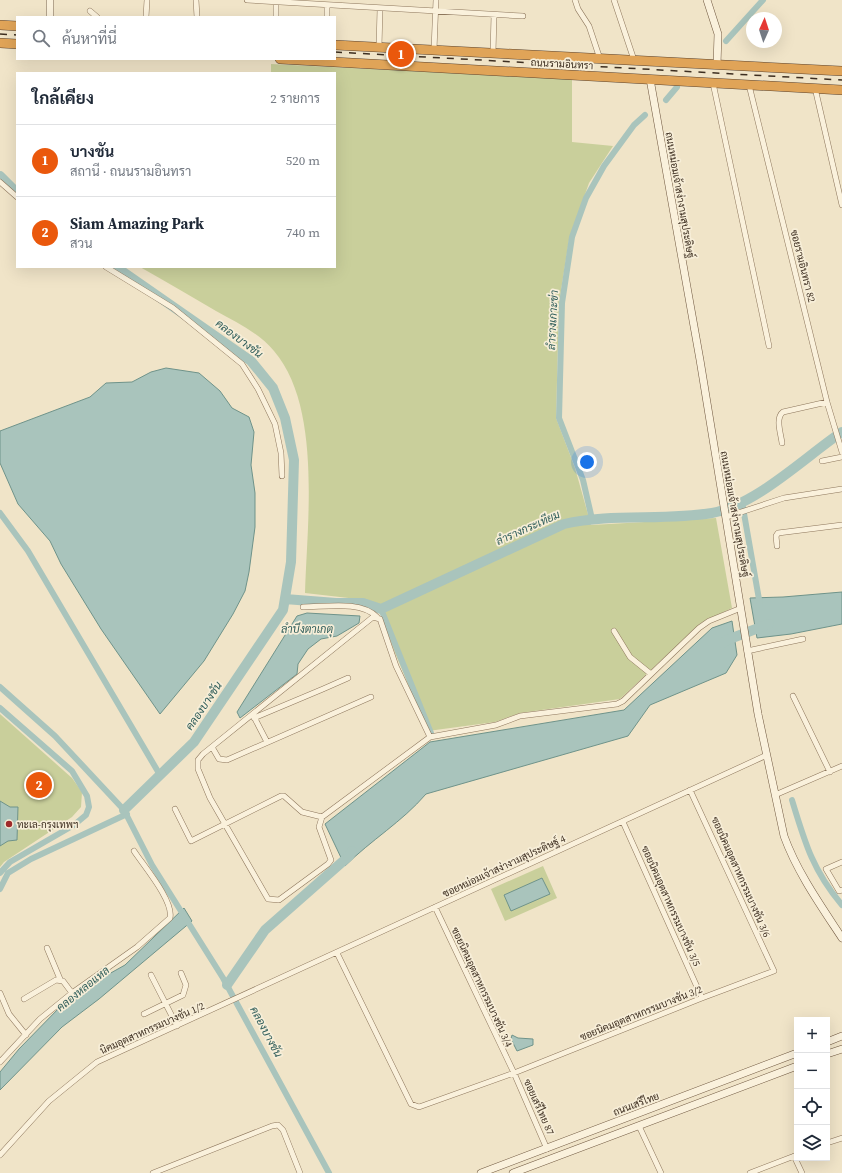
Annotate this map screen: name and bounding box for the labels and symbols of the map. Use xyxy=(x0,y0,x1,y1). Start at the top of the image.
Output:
north arrow xyxy=(746,12,782,48)
pin: 1 xyxy=(388,39,414,69)
street label: ถนนรามอินทรา xyxy=(530,56,594,72)
street label: ถนนหม่อมเจ้าสง่างามสุประดิษฐ์ xyxy=(662,131,698,259)
street label: ซอยรามอินทรา 82 xyxy=(788,228,818,304)
water label: ลำรางเกาะข่า xyxy=(544,290,562,350)
water label: คลองบางชัน xyxy=(212,316,266,362)
street label: ถนนหม่อมเจ้าสง่างามสุประดิษฐ์ xyxy=(717,450,753,578)
your location xyxy=(577,452,597,472)
water label: ลำรางกระเทียม xyxy=(493,506,563,549)
water label: ลำบึงตาเกตุ xyxy=(281,622,333,638)
water label: คลองบางชัน xyxy=(182,679,226,733)
pin: 2 xyxy=(26,770,52,800)
street label: ซอยนิคมอุตสาหกรรมบางชัน 3/6 xyxy=(708,815,774,940)
place label: ทะเล-กรุงเทพฯ xyxy=(17,818,78,832)
marker: ทะเล-กรุงเทพฯ xyxy=(4,819,14,829)
street label: ซอยหม่อมเจ้าสง่างามสุประดิษฐ์ 4 xyxy=(440,831,568,901)
street label: ซอยนิคมอุตสาหกรรมบางชัน 3/5 xyxy=(638,844,704,969)
street label: ซอยนิคมอุตสาหกรรมบางชัน 3/4 xyxy=(448,925,516,1049)
water label: คลองหลอแหล xyxy=(53,963,113,1015)
street label: ซอยนิคมอุตสาหกรรมบางชัน 3/2 xyxy=(578,982,704,1044)
street label: นิคมอุตสาหกรรมบางชัน 1/2 xyxy=(98,999,207,1058)
water label: คลองบางชัน xyxy=(246,1004,286,1060)
street label: ซอยเสรีไทย 87 xyxy=(521,1077,557,1137)
street label: ถนนเสรีไทย xyxy=(611,1089,661,1119)

